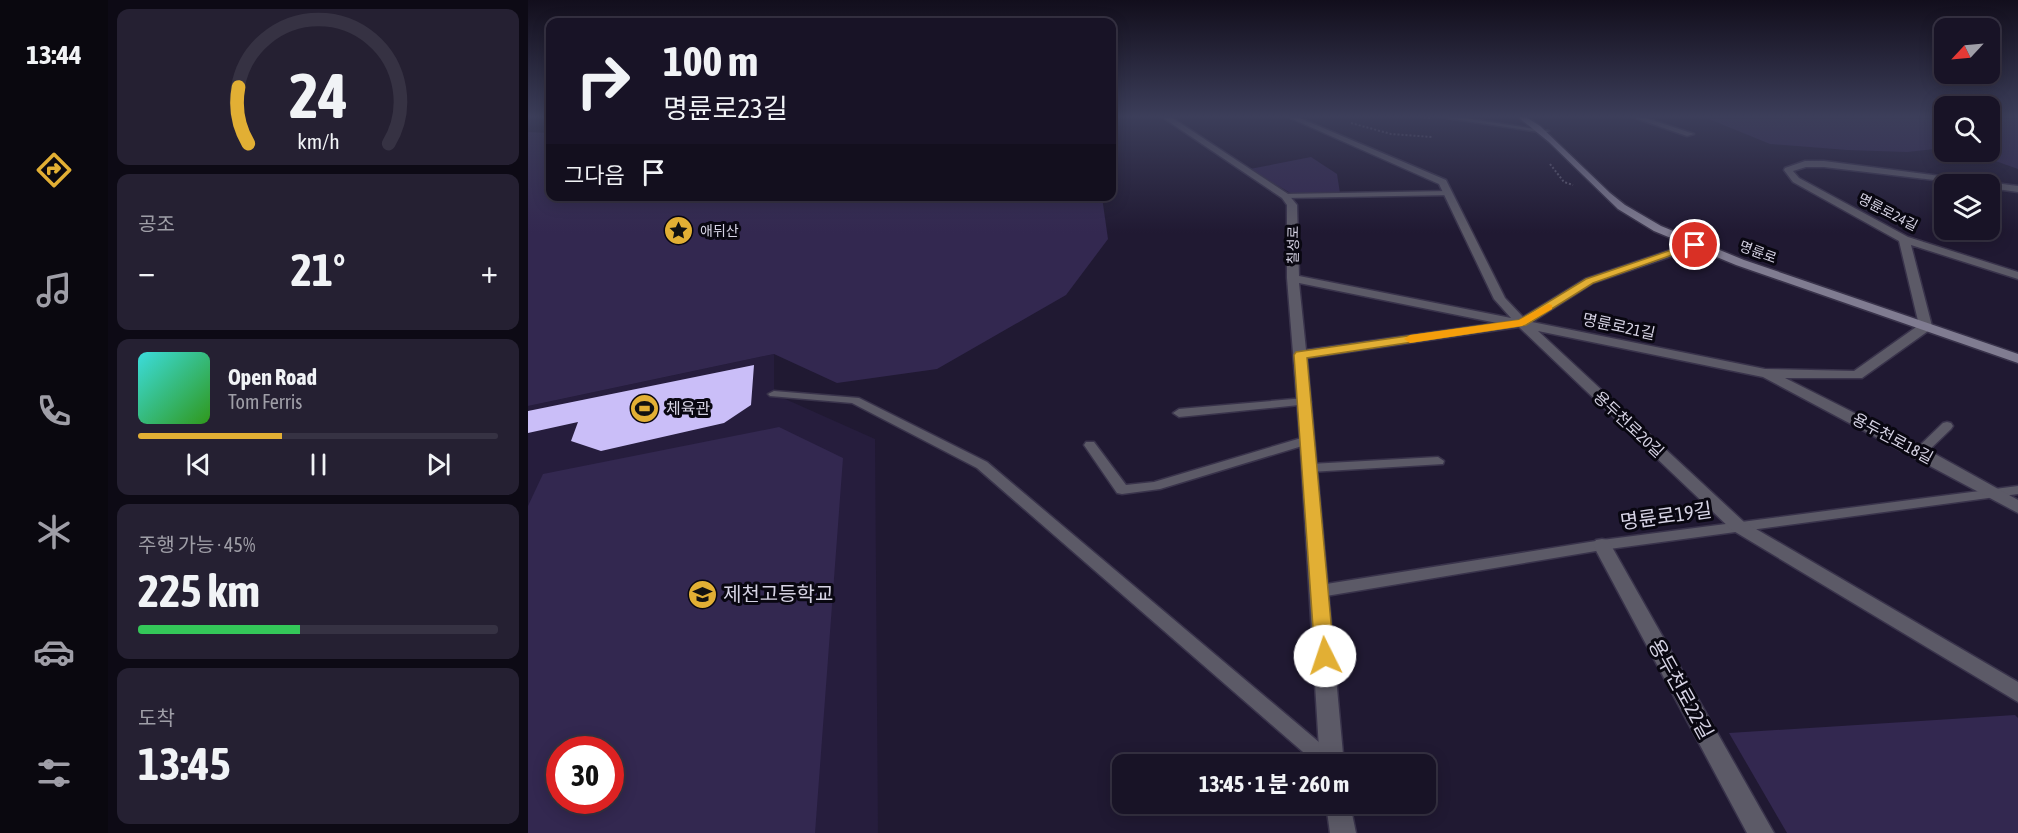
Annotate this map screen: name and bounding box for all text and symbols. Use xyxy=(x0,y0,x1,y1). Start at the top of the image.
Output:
north arrow xyxy=(1934,18,2000,84)
map controls xyxy=(1934,18,2000,240)
text: 100 m xyxy=(663,37,758,85)
text: 13:44 xyxy=(26,39,82,70)
icon: right xyxy=(564,42,642,120)
text: 24 xyxy=(289,60,347,131)
text: 명륜로23길 xyxy=(663,93,788,124)
button: search xyxy=(1934,96,2000,162)
text: km/h xyxy=(297,129,339,154)
icon: directions xyxy=(33,149,75,191)
icon: arrive xyxy=(637,156,670,189)
text: 그다음 xyxy=(564,162,625,188)
button: layers xyxy=(1934,174,2000,240)
street label: 명륜로24길 xyxy=(1856,190,1920,234)
text: 공조 xyxy=(138,212,175,235)
place icon: 애뒤산 xyxy=(663,215,695,247)
pin xyxy=(1669,219,1720,270)
place label: 애뒤산 xyxy=(700,223,739,239)
street label: 칠성로 xyxy=(1285,225,1301,264)
icon: arrive xyxy=(1678,228,1711,261)
street label: 명륜로 xyxy=(1737,238,1779,266)
text: 21° xyxy=(291,244,345,296)
text: − xyxy=(138,252,155,290)
text: + xyxy=(481,252,498,290)
icon: music xyxy=(33,269,75,311)
street label: 명륜로21길 xyxy=(1581,310,1657,342)
text: Open Road xyxy=(228,364,317,390)
street label: 용두천로20길 xyxy=(1590,387,1668,461)
icon: phone xyxy=(33,390,75,432)
text: Tom Ferris xyxy=(228,390,302,413)
sports icon: 체육관 xyxy=(629,392,661,424)
place label: 체육관 xyxy=(666,399,710,417)
street label: 용두천로18길 xyxy=(1850,409,1936,467)
icon: previous xyxy=(182,448,215,481)
icon: pause xyxy=(302,448,335,481)
icon: next xyxy=(422,448,455,481)
street label: 명륜로19길 xyxy=(1619,498,1713,533)
icon: climate xyxy=(33,511,75,553)
text: 주행 가능 · 45% xyxy=(138,533,255,556)
text: 225 km xyxy=(138,565,260,617)
school or university icon: 제천고등학교 xyxy=(686,578,718,610)
place label: 제천고등학교 xyxy=(723,582,833,605)
position arrow xyxy=(1293,624,1357,688)
icon: car xyxy=(33,631,75,673)
street label: 용두천로22길 xyxy=(1645,635,1718,743)
text: 도착 xyxy=(138,706,175,729)
speed limit sign: 30 xyxy=(546,736,624,814)
text: 13:45 xyxy=(138,738,231,790)
icon: filters xyxy=(33,752,75,794)
text: 13:45 · 1 분 · 260 m xyxy=(1199,771,1349,797)

